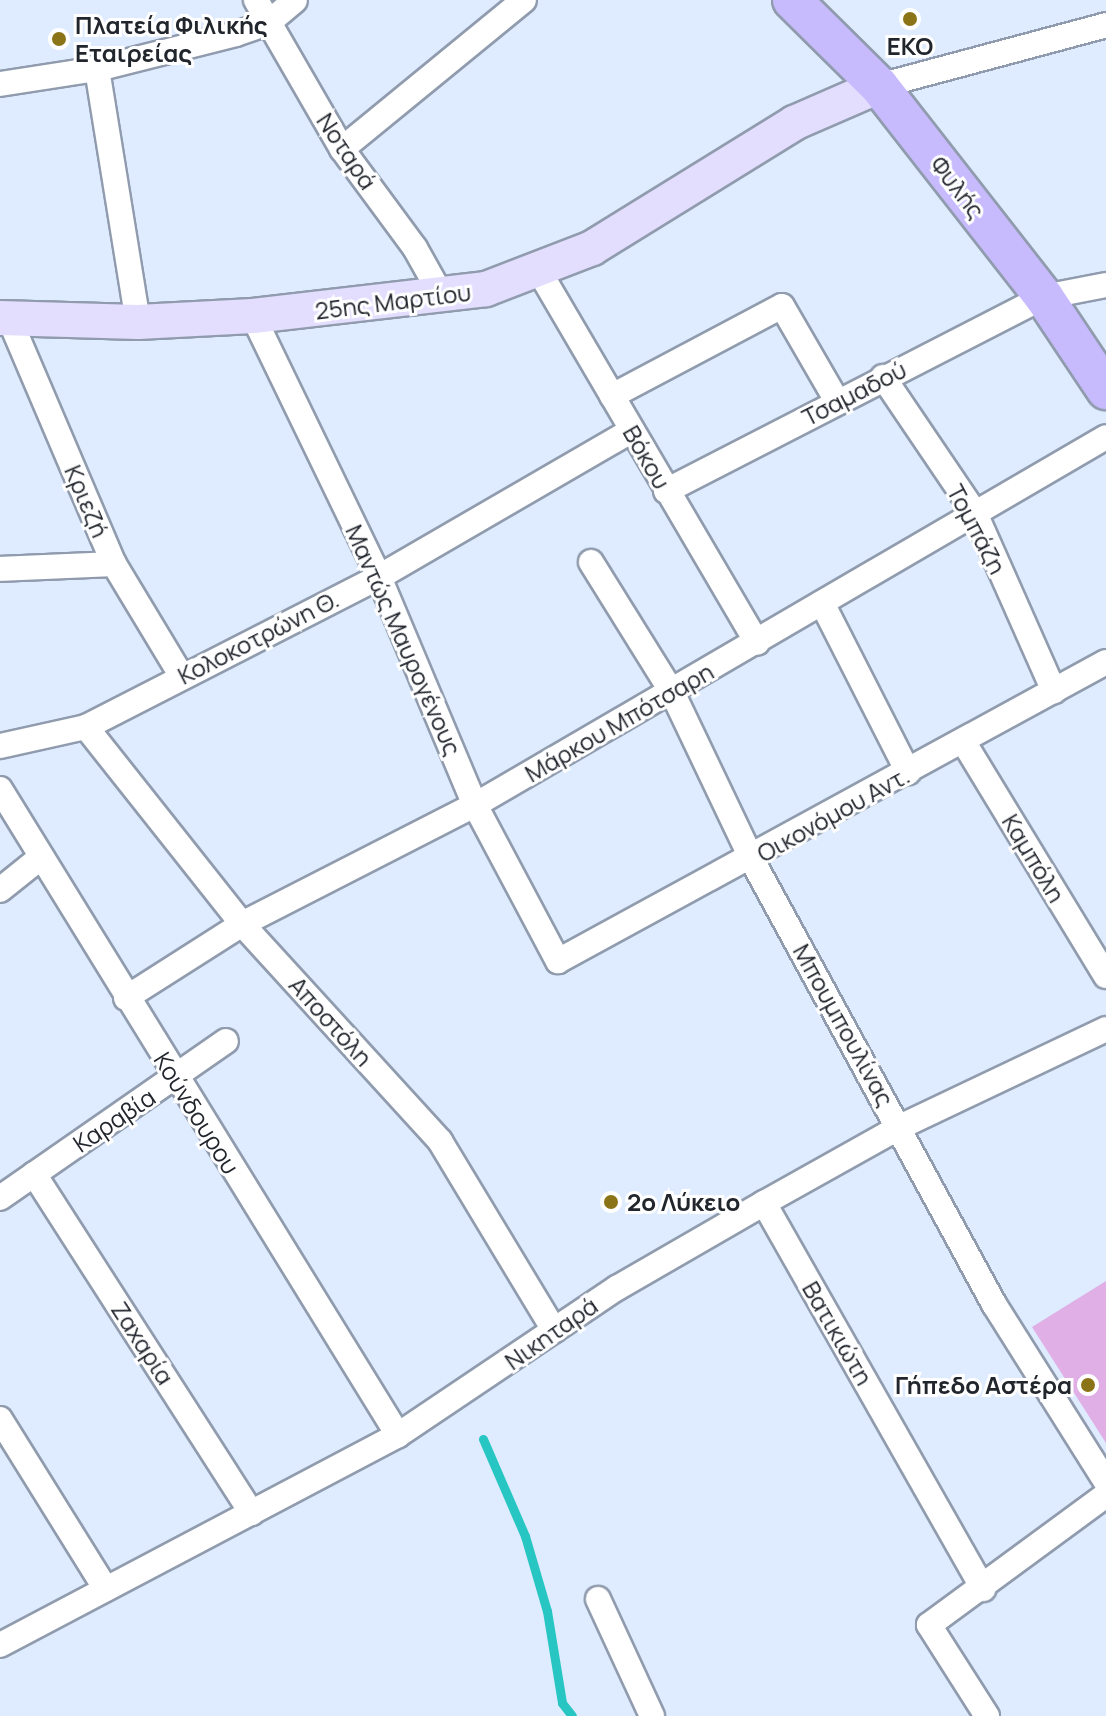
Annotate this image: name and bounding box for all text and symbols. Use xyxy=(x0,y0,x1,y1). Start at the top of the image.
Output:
marker: EKO xyxy=(901,10,919,28)
place label: Πλατεία Φιλικής Εταιρείας xyxy=(75,11,268,67)
marker: Πλατεία Φιλικής Εταιρείας xyxy=(50,30,68,48)
place label: EKO xyxy=(887,32,933,60)
street label: Νοταρά xyxy=(311,107,383,195)
street label: Φυλής xyxy=(925,150,991,224)
street label: 25ης Μαρτίου xyxy=(313,277,473,325)
street label: Τσαμαδού xyxy=(797,355,911,431)
street label: Βόκου xyxy=(617,420,677,494)
street label: Κριεζή xyxy=(59,461,115,541)
street label: Τομπάζη xyxy=(941,479,1013,579)
street label: Μαντώς Μαυρογένους xyxy=(340,520,468,760)
street label: Κολοκοτρώνη Θ. xyxy=(173,584,343,690)
street label: Μάρκου Μπότσαρη xyxy=(520,656,718,788)
street label: Οικονόμου Αντ. xyxy=(752,760,914,868)
street label: Καμπόλη xyxy=(996,809,1072,907)
street label: Μπουμπουλίνας xyxy=(788,939,900,1111)
street label: Αποστόλη xyxy=(283,970,379,1072)
street label: Κούνδουρου xyxy=(148,1047,246,1179)
street label: Καραβία xyxy=(67,1082,161,1158)
place label: 2ο Λύκειο xyxy=(627,1188,740,1216)
marker: 2ο Λύκειο xyxy=(602,1193,620,1211)
street label: Βατικιώτη xyxy=(797,1276,879,1390)
street label: Νικηταρά xyxy=(499,1291,603,1375)
street label: Ζαχαρία xyxy=(106,1296,180,1390)
place label: Γήπεδο Αστέρα xyxy=(895,1371,1072,1399)
marker: Γήπεδο Αστέρα xyxy=(1079,1376,1097,1394)

